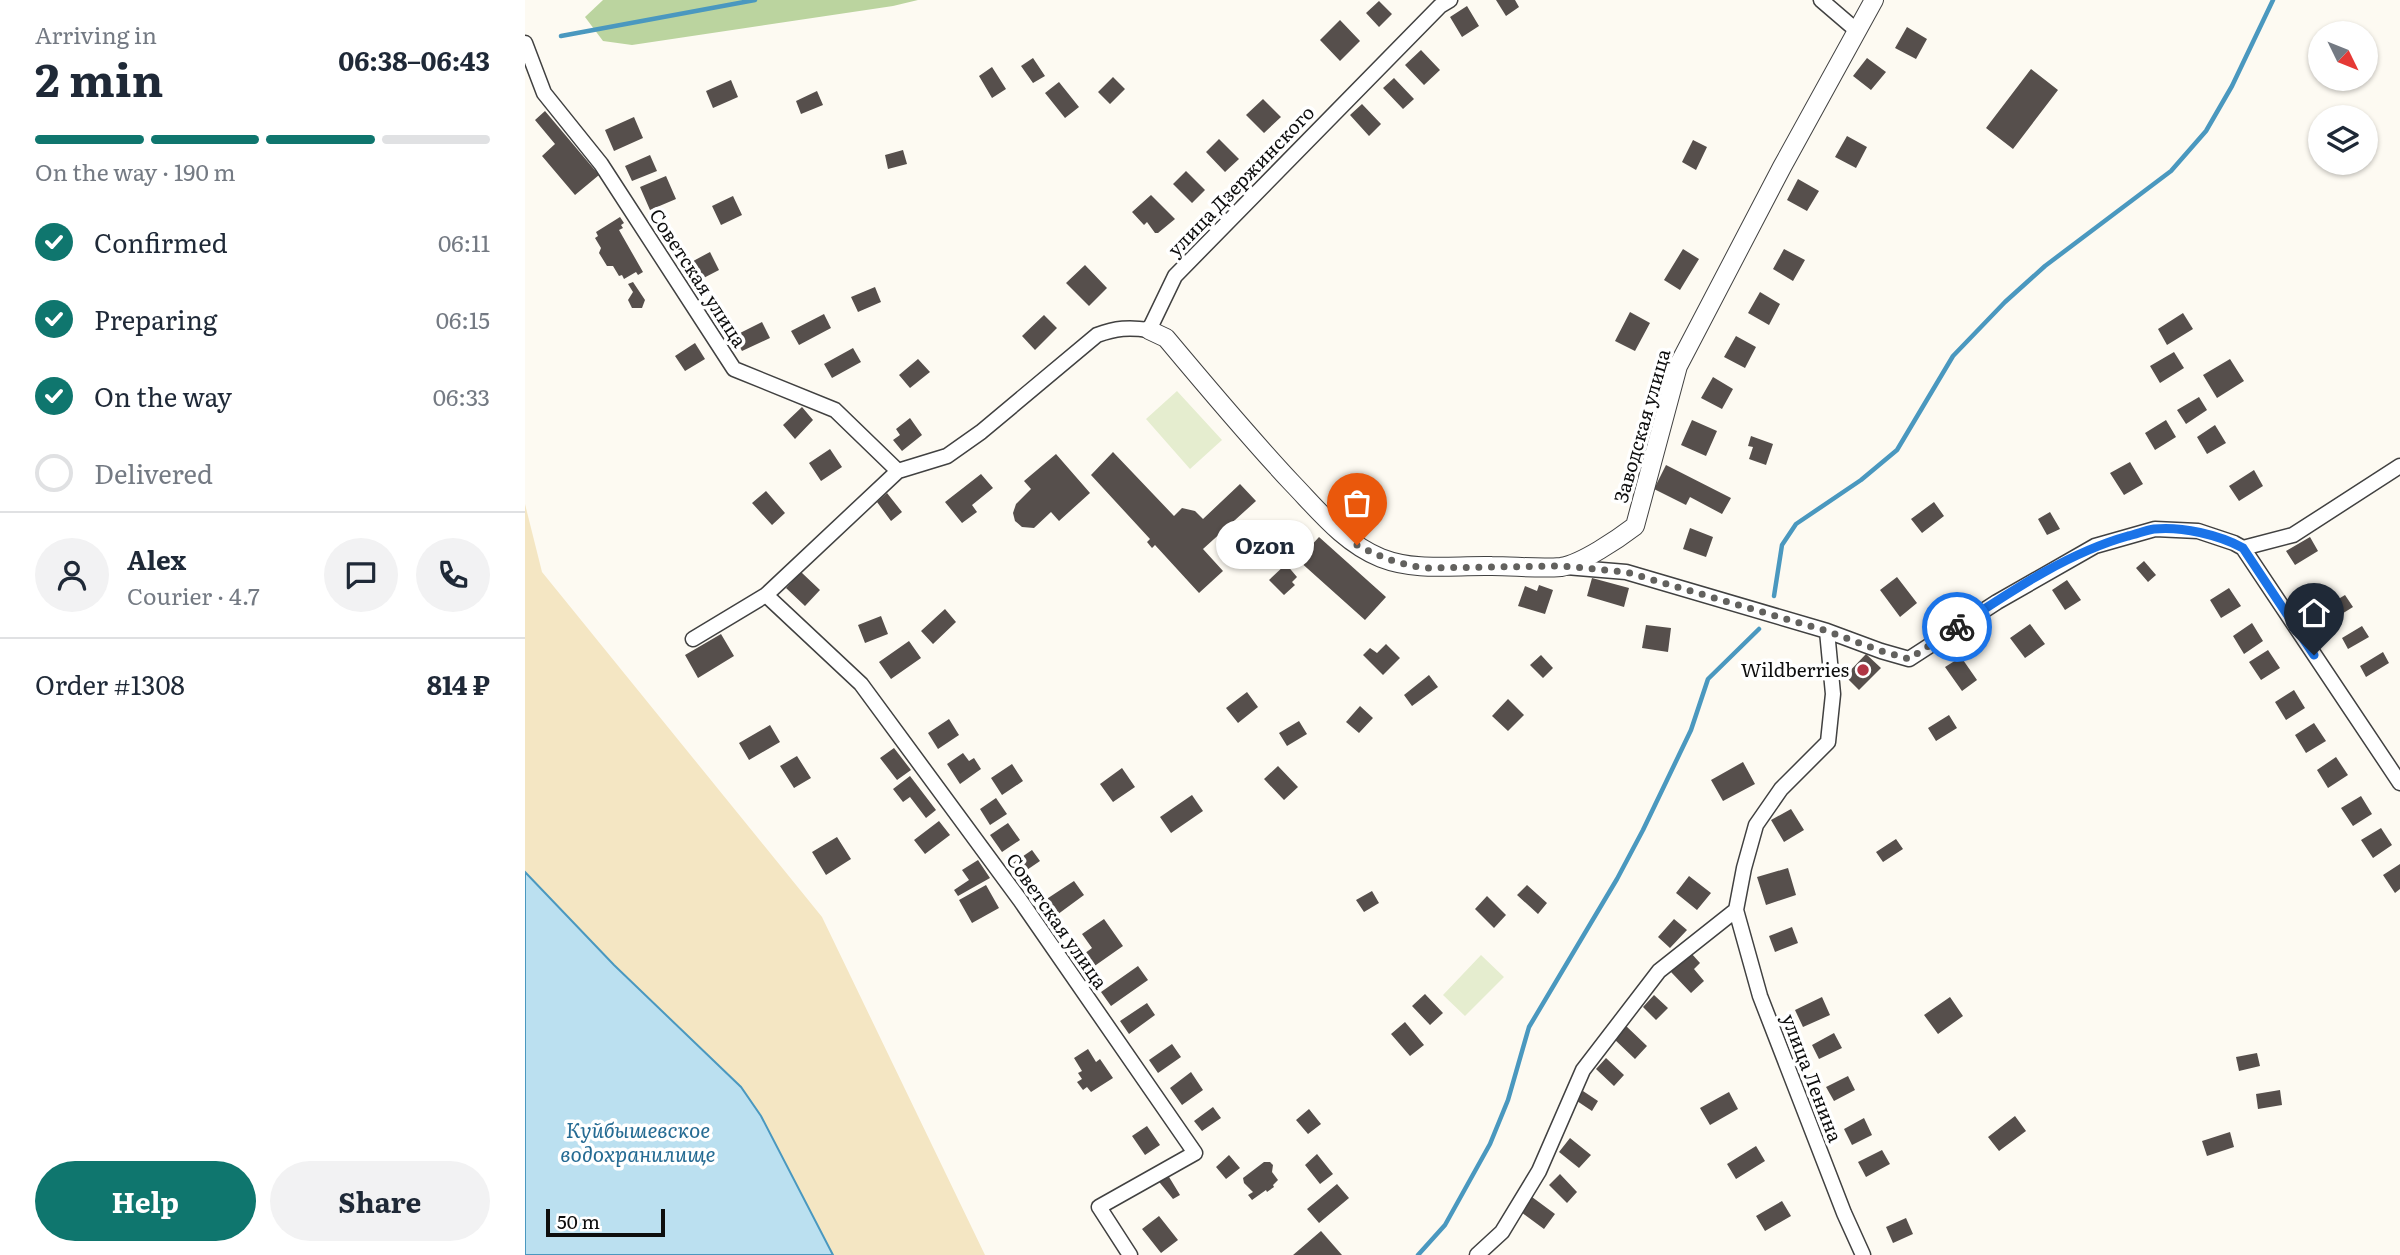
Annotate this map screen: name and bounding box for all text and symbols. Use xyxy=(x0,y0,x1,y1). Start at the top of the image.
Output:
text: Arriving in xyxy=(35,17,157,51)
north arrow xyxy=(2308,21,2378,91)
map controls xyxy=(2308,21,2378,175)
text: 06:38–06:43 xyxy=(338,40,490,79)
text: 2 min xyxy=(35,43,164,111)
street label: улица Дзержинского xyxy=(1160,98,1320,262)
button: layers xyxy=(2308,105,2378,175)
text: On the way · 190 m xyxy=(35,154,236,188)
street label: Советская улица xyxy=(643,203,755,353)
text: Confirmed xyxy=(94,222,228,261)
icon: check xyxy=(35,223,73,261)
text: 06:11 xyxy=(438,225,490,259)
text: Preparing xyxy=(94,299,217,338)
icon: check xyxy=(35,300,73,338)
text: 06:15 xyxy=(436,302,490,336)
street label: Заводская улица xyxy=(1606,345,1677,506)
text: On the way xyxy=(94,376,232,415)
icon: check xyxy=(35,377,73,415)
text: 06:33 xyxy=(433,379,490,413)
text: Delivered xyxy=(94,453,213,492)
pin xyxy=(1327,473,1387,545)
icon: bag xyxy=(1338,484,1376,522)
callout: Ozon xyxy=(1217,520,1315,570)
text: Ozon xyxy=(1235,527,1295,561)
button: person xyxy=(35,538,109,612)
button: chat xyxy=(324,538,398,612)
button: phone xyxy=(416,538,490,612)
text: Alex xyxy=(127,539,186,578)
text: Courier · 4.7 xyxy=(127,578,260,612)
pin xyxy=(2284,583,2344,655)
courier xyxy=(1922,592,1992,662)
icon: home xyxy=(2295,594,2333,632)
icon: bike xyxy=(1938,608,1976,646)
place label: Wildberries xyxy=(1741,655,1849,683)
marker: Wildberries xyxy=(1855,662,1871,678)
text: Order #1308 xyxy=(35,664,185,703)
text: 814 ₽ xyxy=(427,664,490,703)
street label: Советская улица xyxy=(1000,847,1116,995)
street label: улица Ленина xyxy=(1776,1009,1851,1147)
water label: Куйбышевское водохранилище xyxy=(560,1113,716,1168)
button: Help xyxy=(35,1161,256,1241)
button: Share xyxy=(270,1161,490,1241)
scale bar xyxy=(546,1206,665,1238)
text: 50 m xyxy=(557,1207,600,1235)

